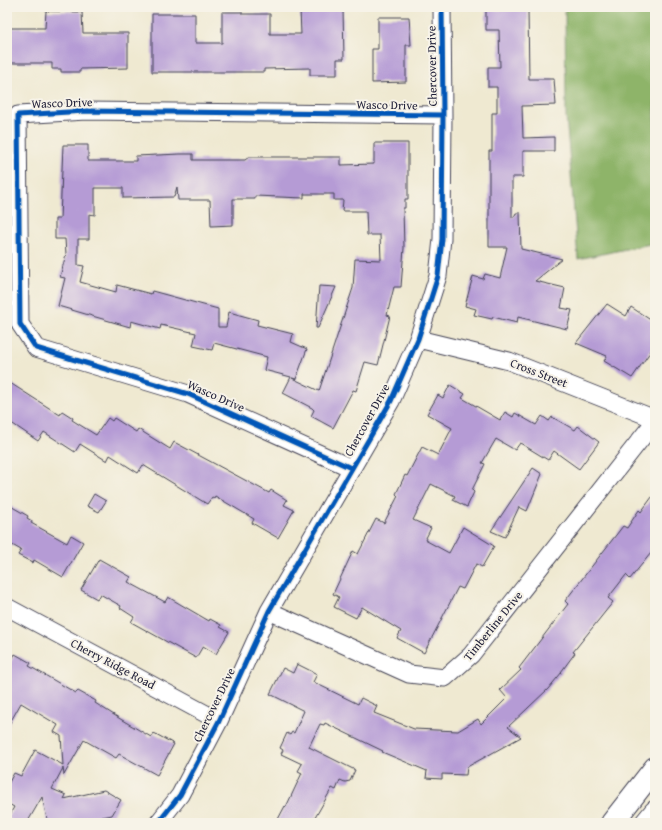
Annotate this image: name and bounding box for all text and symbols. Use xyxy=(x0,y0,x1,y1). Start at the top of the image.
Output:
street label: Chercover Drive xyxy=(422,25,441,107)
street label: Wasco Drive xyxy=(31,93,93,112)
street label: Wasco Drive xyxy=(356,95,418,114)
street label: Cross Street xyxy=(508,354,571,391)
street label: Wasco Drive xyxy=(185,375,248,416)
street label: Chercover Drive xyxy=(340,380,394,459)
street label: Timberline Drive xyxy=(459,587,526,664)
street label: Cherry Ridge Road xyxy=(68,634,159,693)
street label: Chercover Drive xyxy=(188,664,239,745)

